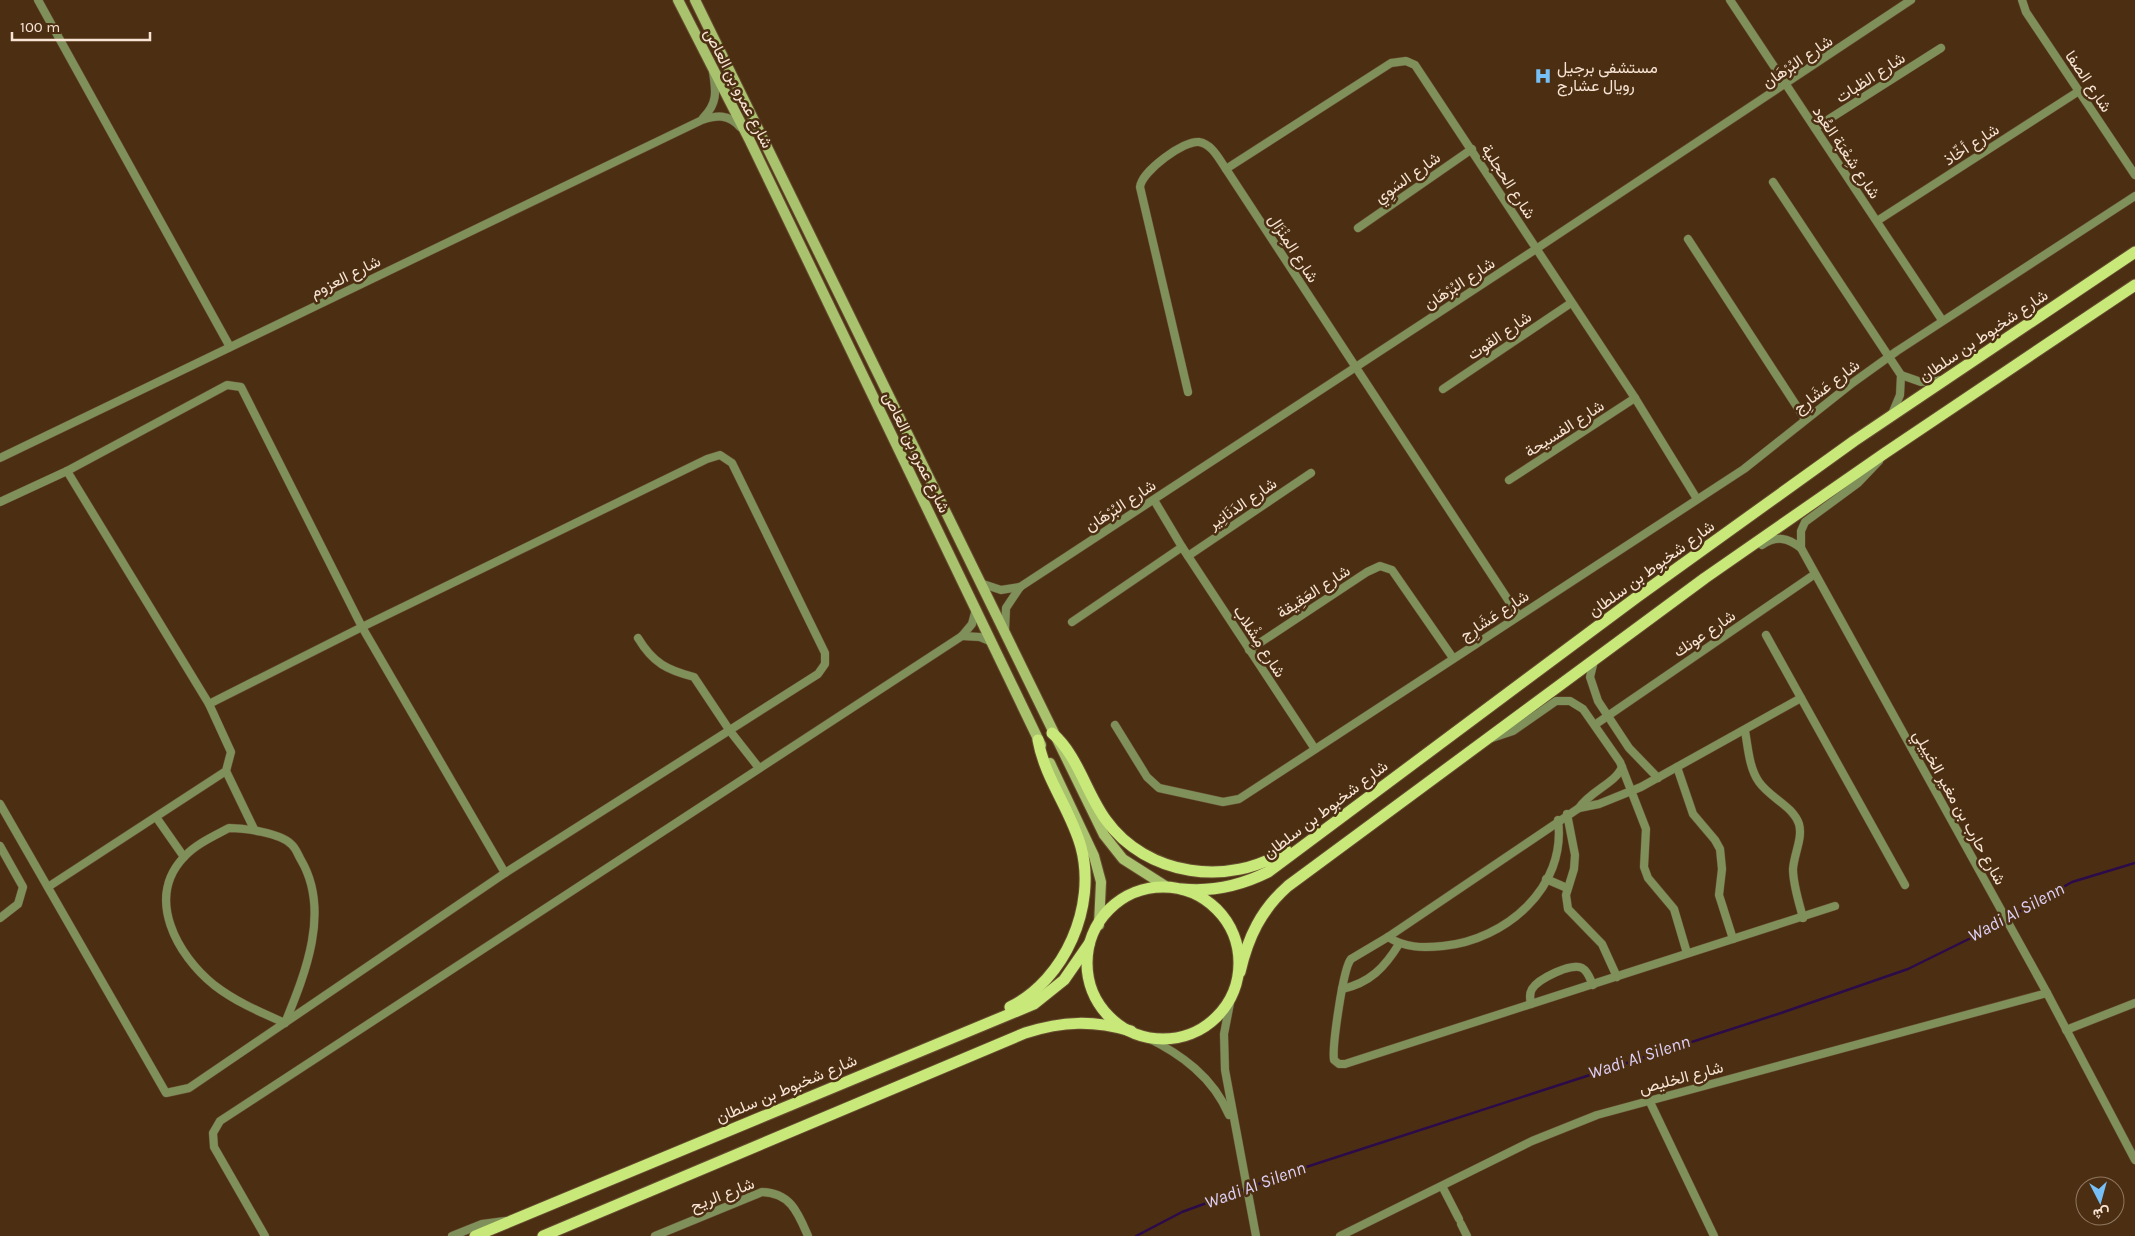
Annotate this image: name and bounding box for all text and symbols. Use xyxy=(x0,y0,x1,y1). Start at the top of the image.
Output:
scale bar xyxy=(12,10,150,42)
text: 100 m xyxy=(20,18,60,36)
street label: شارع عمرو بن العاص xyxy=(698,25,777,152)
street label: شارع البُرْهَان xyxy=(1758,31,1837,94)
street label: شارع الصفا xyxy=(2059,47,2116,117)
street label: شارع الظبات xyxy=(1832,48,1910,109)
place label: مستشفى برجيل رويال عشارج xyxy=(1557,58,1658,97)
hospital icon: مستشفى برجيل رويال عشارج xyxy=(1533,66,1553,86)
street label: شارع شِعْبَة العُود xyxy=(1807,102,1885,203)
street label: شارع أخّاذ xyxy=(1940,119,2004,171)
street label: شارع الحجلية xyxy=(1476,140,1540,223)
street label: شارع السَوِي xyxy=(1371,148,1446,210)
street label: شارع المِنْزَال xyxy=(1263,210,1323,287)
street label: شارع العزوم xyxy=(307,251,384,303)
street label: شارع البُرْهَان xyxy=(1420,253,1499,315)
street label: شارع شخبوط بن سلطان xyxy=(1915,285,2052,387)
street label: شارع القوت xyxy=(1464,307,1536,365)
street label: شارع عَشَارِج xyxy=(1789,355,1865,420)
street label: شارع عمرو بن العاص xyxy=(877,389,954,517)
street label: شارع الفسيحة xyxy=(1521,396,1609,463)
street label: شارع الدَنَانِير xyxy=(1204,474,1281,535)
street label: شارع البُرْهَان xyxy=(1081,475,1160,537)
street label: شارع شخبوط بن سلطان xyxy=(1584,516,1719,622)
street label: شارع العَقِيقة xyxy=(1273,561,1355,624)
street label: شارع عَشَارِج xyxy=(1456,586,1534,647)
street label: شارع مِشْلاب xyxy=(1228,602,1290,682)
street label: شارع عونك xyxy=(1670,606,1740,663)
street label: شارع حارب بن مغير الخييلي xyxy=(1906,727,2010,890)
street label: شارع شخبوط بن سلطان xyxy=(1259,756,1393,864)
water label: Wadi Al Silenn xyxy=(1964,877,2068,947)
water label: Wadi Al Silenn xyxy=(1585,1030,1693,1084)
street label: شارع شخبوط بن سلطان xyxy=(713,1050,860,1129)
street label: شارع الخليص xyxy=(1637,1057,1726,1100)
water label: Wadi Al Silenn xyxy=(1201,1157,1309,1213)
street label: شارع الريح xyxy=(687,1174,758,1217)
north arrow xyxy=(2075,1176,2125,1226)
text: ش xyxy=(2092,1204,2111,1223)

